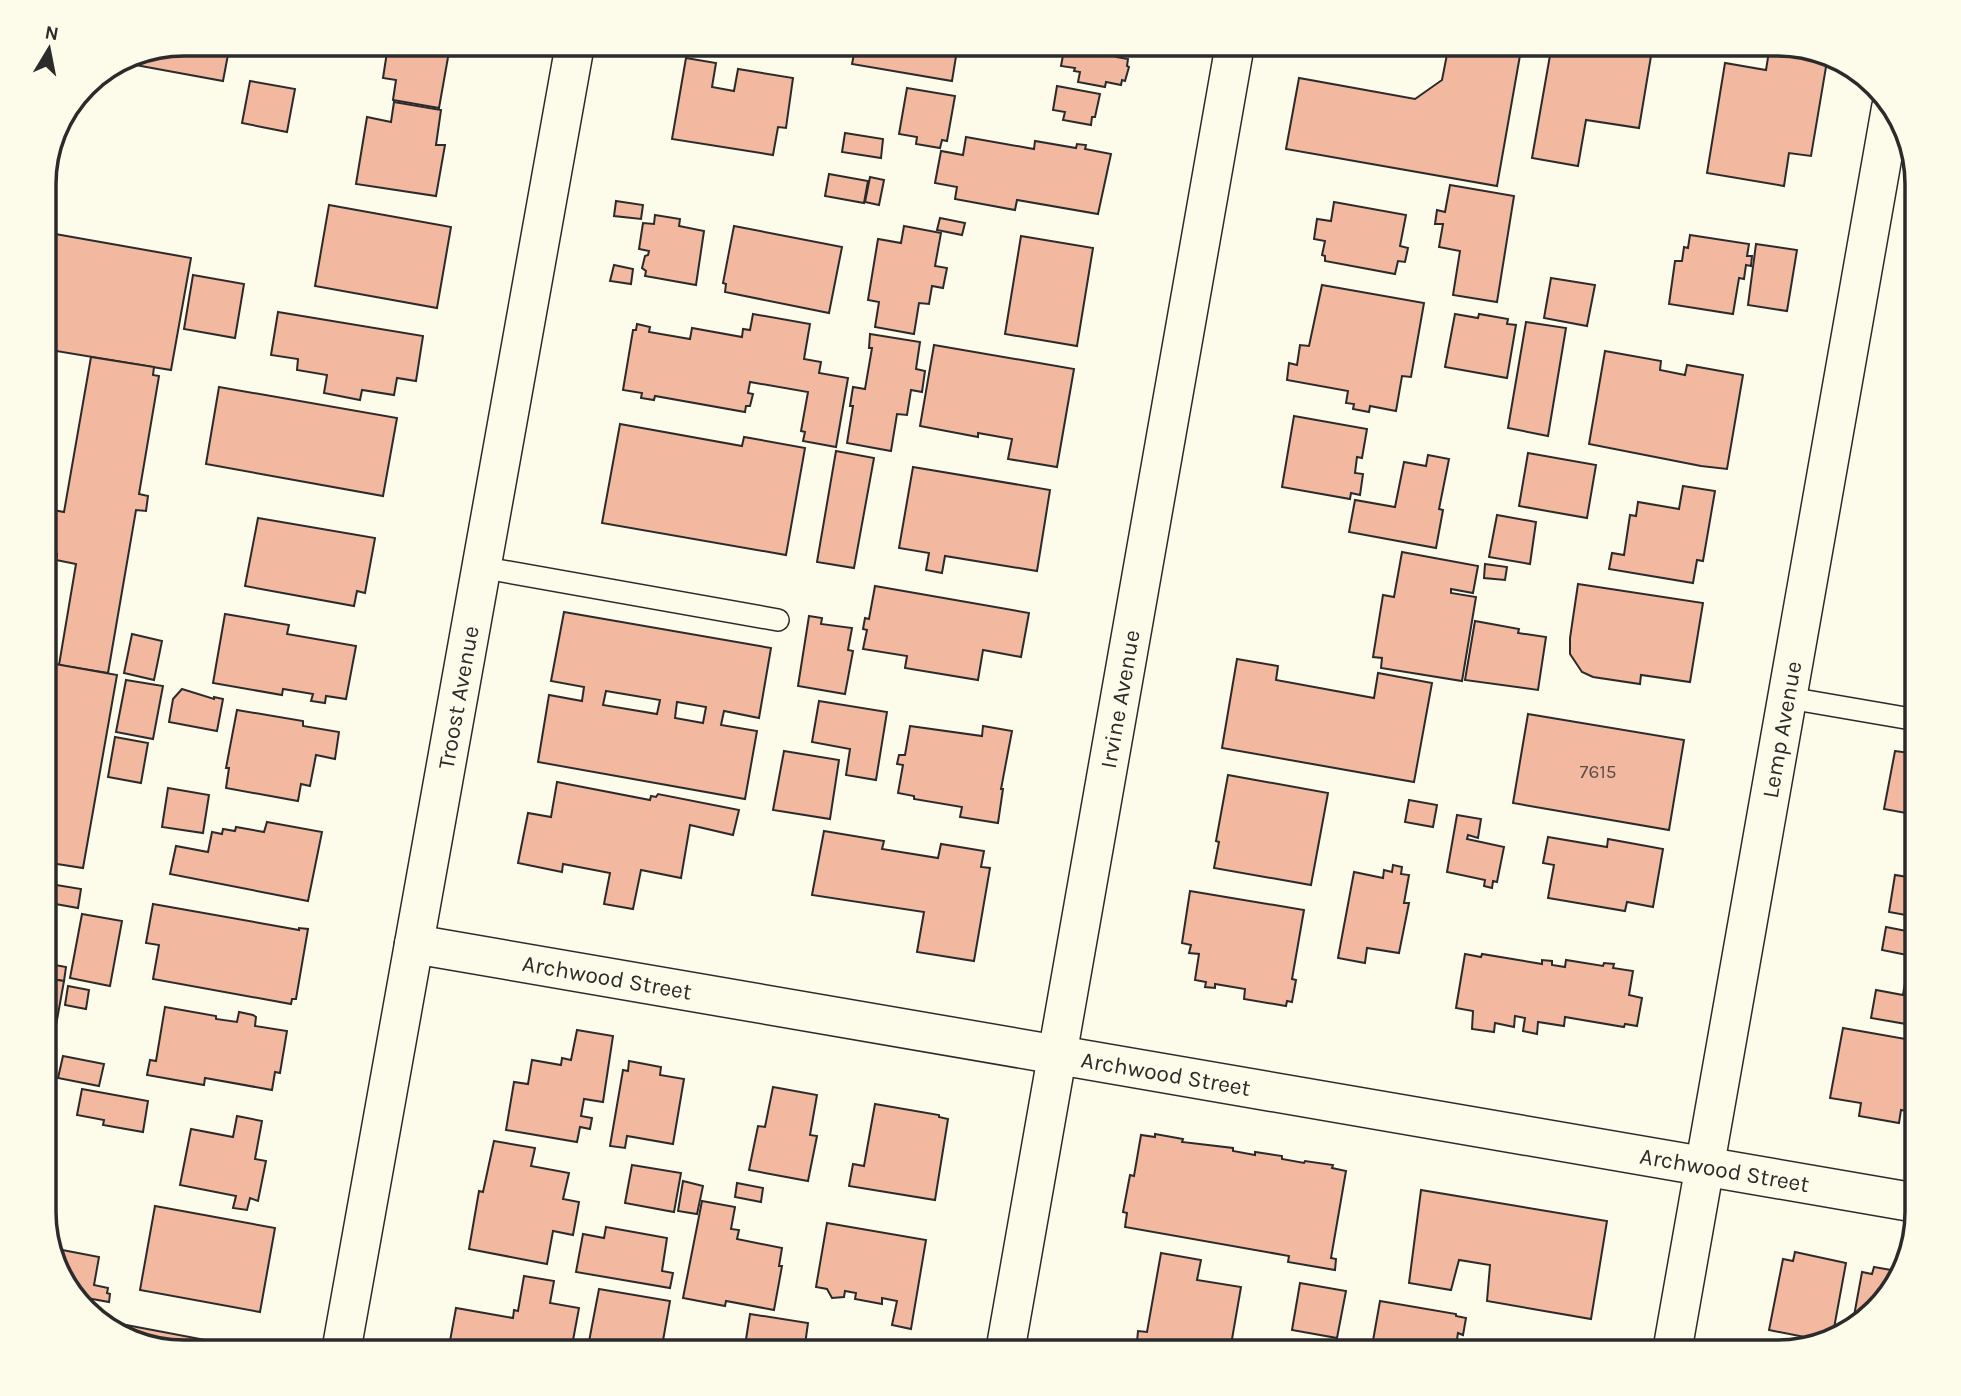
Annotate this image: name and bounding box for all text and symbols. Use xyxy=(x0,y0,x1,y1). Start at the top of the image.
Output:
north arrow xyxy=(14,14,84,84)
text: N xyxy=(43,21,60,45)
street label: Troost Avenue xyxy=(433,624,485,771)
street label: Irvine Avenue xyxy=(1095,628,1146,770)
street label: Lemp Avenue xyxy=(1757,659,1807,800)
house number: 7615 xyxy=(1580,761,1616,783)
street label: Archwood Street xyxy=(520,950,694,1006)
street label: Archwood Street xyxy=(1079,1046,1253,1102)
street label: Archwood Street xyxy=(1638,1142,1812,1198)

